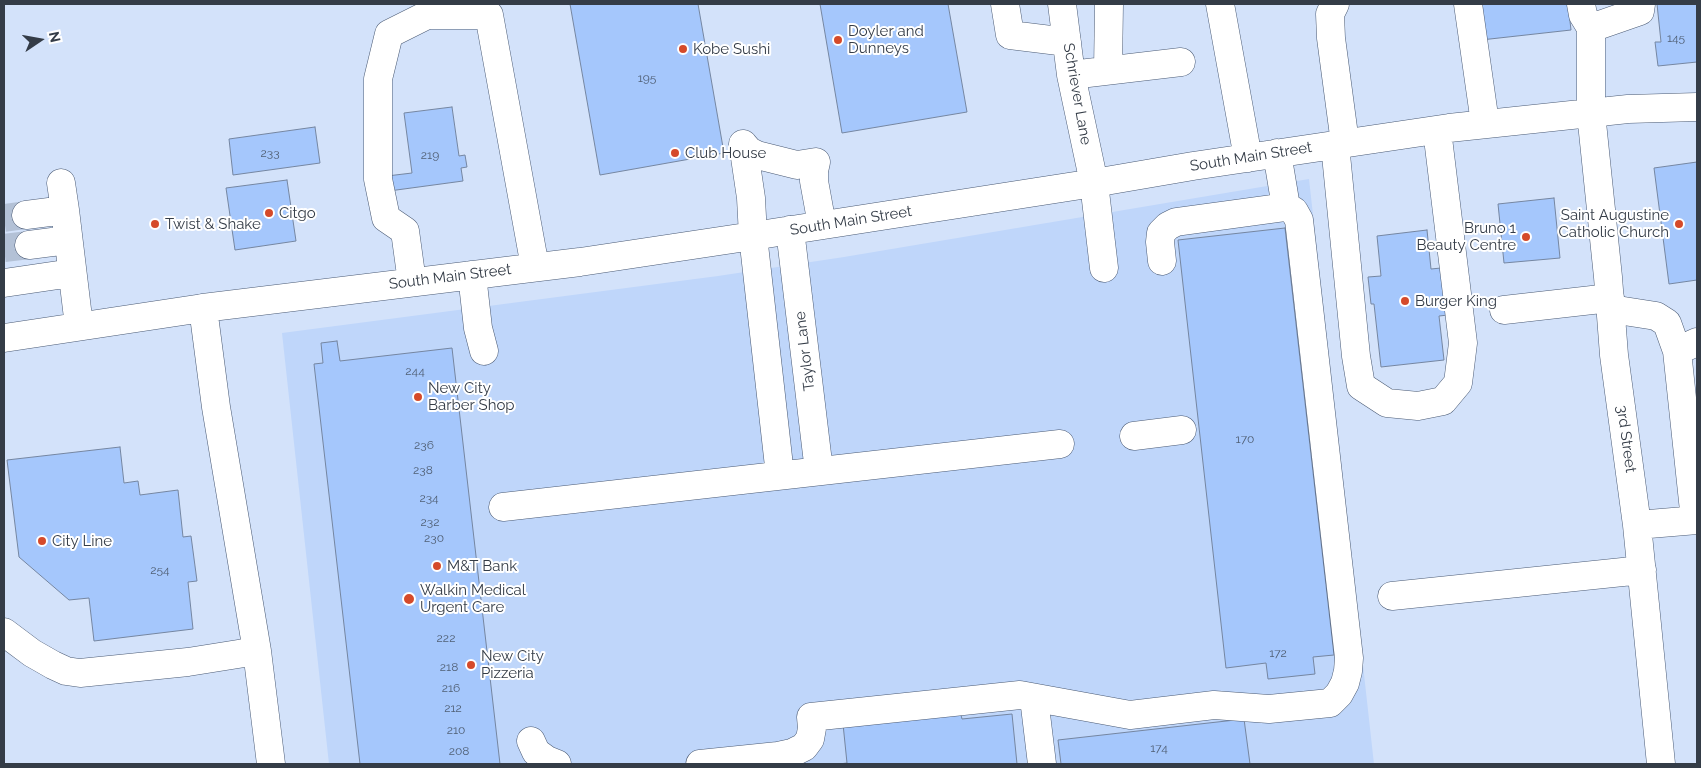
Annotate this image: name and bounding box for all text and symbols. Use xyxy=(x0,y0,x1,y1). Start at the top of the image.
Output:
north arrow xyxy=(15,15,65,65)
place label: Doyler and Dunneys xyxy=(848,22,924,57)
text: N xyxy=(46,30,64,44)
house number: 145 xyxy=(1667,31,1685,45)
marker: Doyler and Dunneys xyxy=(832,34,844,46)
place label: Kobe Sushi xyxy=(693,40,770,58)
street label: Schriever Lane xyxy=(1059,42,1095,146)
marker: Kobe Sushi xyxy=(677,43,689,55)
house number: 195 xyxy=(638,71,656,85)
street label: South Main Street xyxy=(1189,138,1313,176)
place label: Club House xyxy=(685,144,766,162)
house number: 233 xyxy=(260,146,280,160)
marker: Club House xyxy=(669,147,681,159)
house number: 219 xyxy=(421,148,439,162)
street label: South Main Street xyxy=(789,202,913,240)
place label: Citgo xyxy=(279,204,316,222)
place label: Saint Augustine Catholic Church xyxy=(1559,206,1669,241)
marker: Citgo xyxy=(263,207,275,219)
place label: Twist & Shake xyxy=(165,215,261,233)
marker: Twist & Shake xyxy=(149,218,161,230)
marker: Saint Augustine Catholic Church xyxy=(1673,218,1685,230)
place label: Bruno 1 Beauty Centre xyxy=(1417,219,1516,254)
marker: Bruno 1 Beauty Centre xyxy=(1520,231,1532,243)
street label: South Main Street xyxy=(388,261,512,293)
place label: Burger King xyxy=(1415,292,1497,310)
marker: Burger King xyxy=(1399,295,1411,307)
street label: Taylor Lane xyxy=(791,310,819,392)
house number: 244 xyxy=(405,364,425,378)
place label: New City Barber Shop xyxy=(428,379,515,414)
marker: New City Barber Shop xyxy=(412,391,424,403)
street label: 3rd Street xyxy=(1612,404,1640,474)
house number: 170 xyxy=(1236,432,1254,446)
house number: 236 xyxy=(414,438,434,452)
house number: 238 xyxy=(413,463,433,477)
house number: 234 xyxy=(419,491,439,505)
house number: 232 xyxy=(421,515,439,529)
house number: 230 xyxy=(424,531,444,545)
place label: City Line xyxy=(52,532,112,550)
marker: City Line xyxy=(36,535,48,547)
place label: M&T Bank xyxy=(447,557,517,575)
marker: M&T Bank xyxy=(431,560,443,572)
house number: 254 xyxy=(150,563,170,577)
place label: Walkin Medical Urgent Care xyxy=(420,581,526,616)
marker: Walkin Medical Urgent Care xyxy=(402,592,416,606)
house number: 222 xyxy=(437,631,455,645)
house number: 172 xyxy=(1269,646,1287,660)
place label: New City Pizzeria xyxy=(481,647,544,682)
marker: New City Pizzeria xyxy=(465,659,477,671)
house number: 218 xyxy=(440,660,458,674)
house number: 216 xyxy=(442,681,460,695)
house number: 212 xyxy=(444,701,462,715)
house number: 210 xyxy=(447,723,465,737)
house number: 174 xyxy=(1150,741,1168,755)
house number: 208 xyxy=(449,744,469,758)

